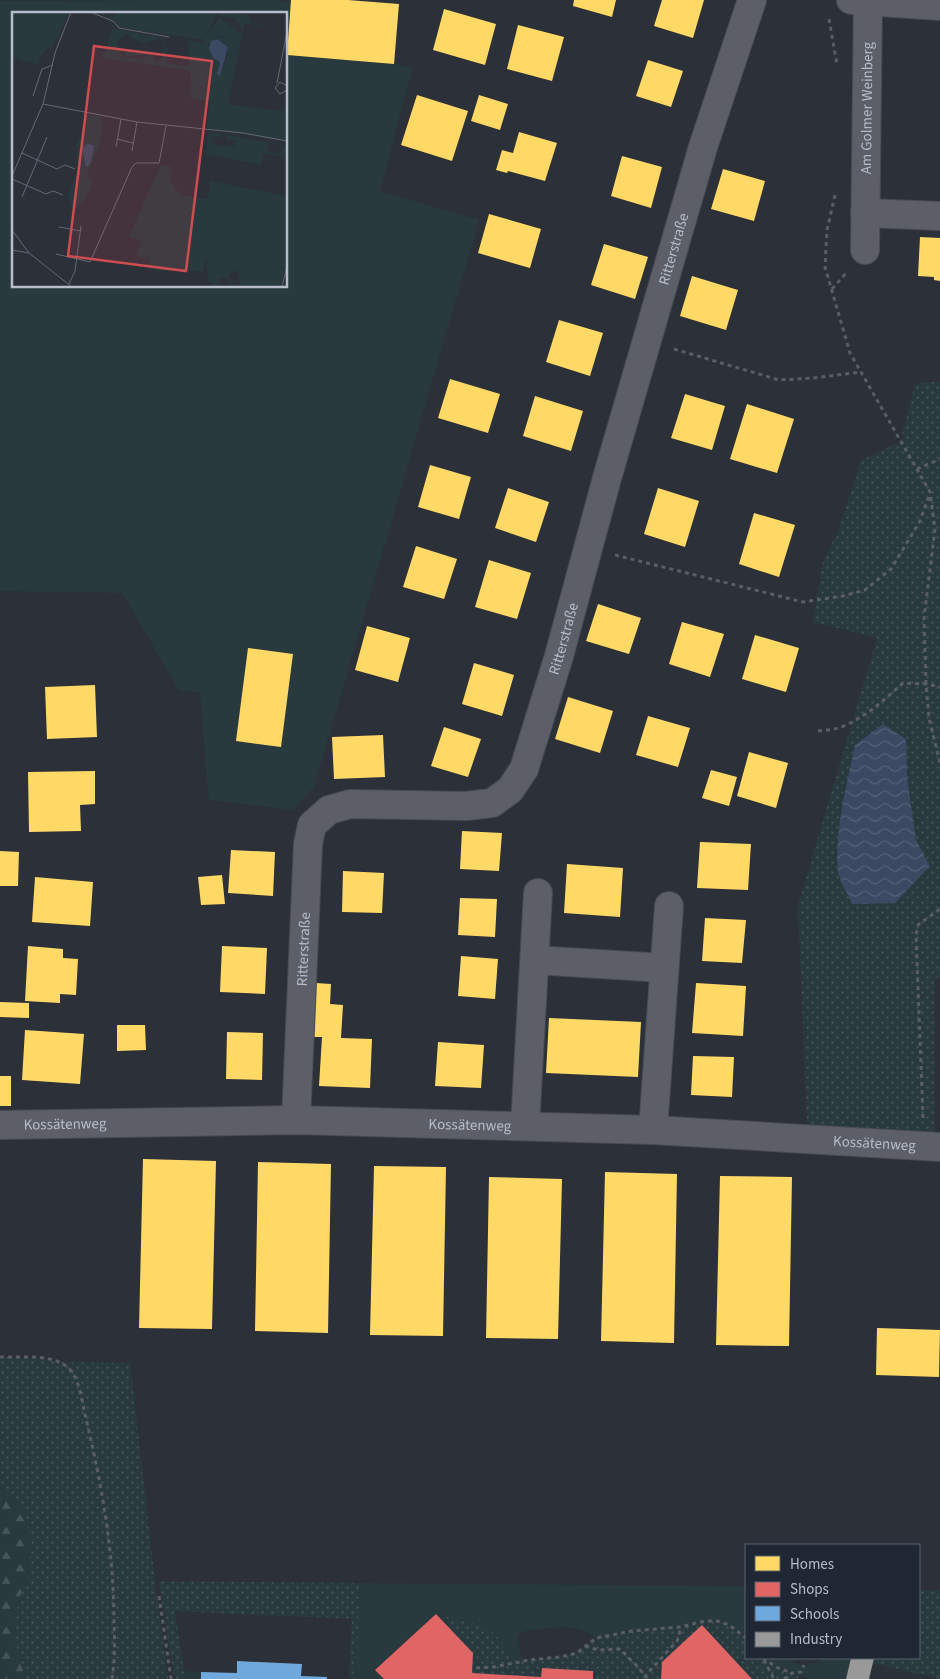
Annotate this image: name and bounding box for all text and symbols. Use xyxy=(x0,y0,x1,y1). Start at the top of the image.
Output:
inset map xyxy=(12,12,288,288)
street label: Am Golmer Weinberg xyxy=(856,41,879,174)
street label: Ritterstraße xyxy=(654,211,694,288)
street label: Ritterstraße xyxy=(544,600,584,678)
street label: Ritterstraße xyxy=(292,912,316,987)
street label: Kossätenweg xyxy=(23,1113,107,1136)
street label: Kossätenweg xyxy=(428,1114,512,1137)
street label: Kossätenweg xyxy=(832,1131,917,1157)
legend xyxy=(745,1544,920,1659)
text: Homes xyxy=(790,1554,834,1575)
text: Shops xyxy=(790,1579,829,1600)
text: Schools xyxy=(790,1604,839,1625)
text: Industry xyxy=(790,1629,842,1650)

